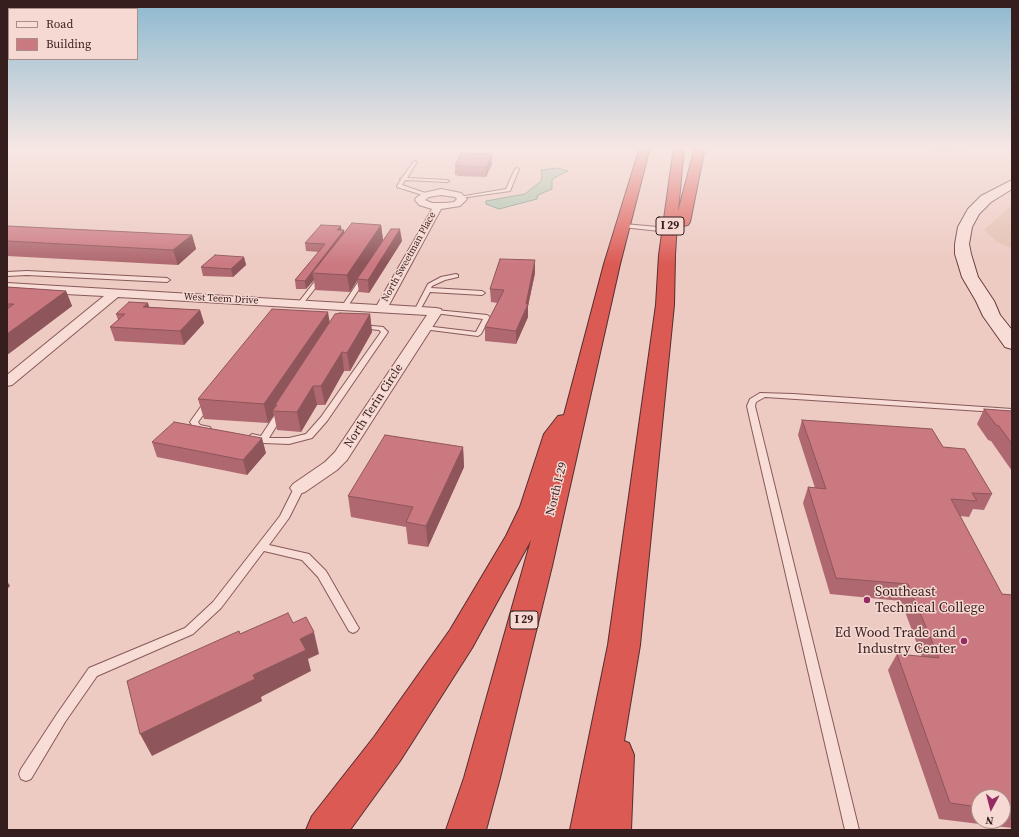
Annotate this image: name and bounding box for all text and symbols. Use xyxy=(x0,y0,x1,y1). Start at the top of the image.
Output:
legend xyxy=(8,8,138,60)
text: Road xyxy=(46,16,73,32)
text: Building xyxy=(46,36,91,52)
street label: North Sweetman Place xyxy=(379,210,439,304)
road number: I 29 xyxy=(656,217,684,235)
street label: West Teem Drive xyxy=(183,291,259,307)
street label: North Terin Circle xyxy=(341,361,407,451)
street label: North I-29 xyxy=(543,461,571,517)
place label: Southeast Technical College xyxy=(875,584,985,616)
marker: Southeast Technical College xyxy=(862,595,872,605)
road number: I 29 xyxy=(510,611,538,629)
place label: Ed Wood Trade and Industry Center xyxy=(835,625,956,658)
marker: Ed Wood Trade and Industry Center xyxy=(959,636,969,646)
north arrow xyxy=(971,789,1011,829)
text: N xyxy=(985,812,994,828)

